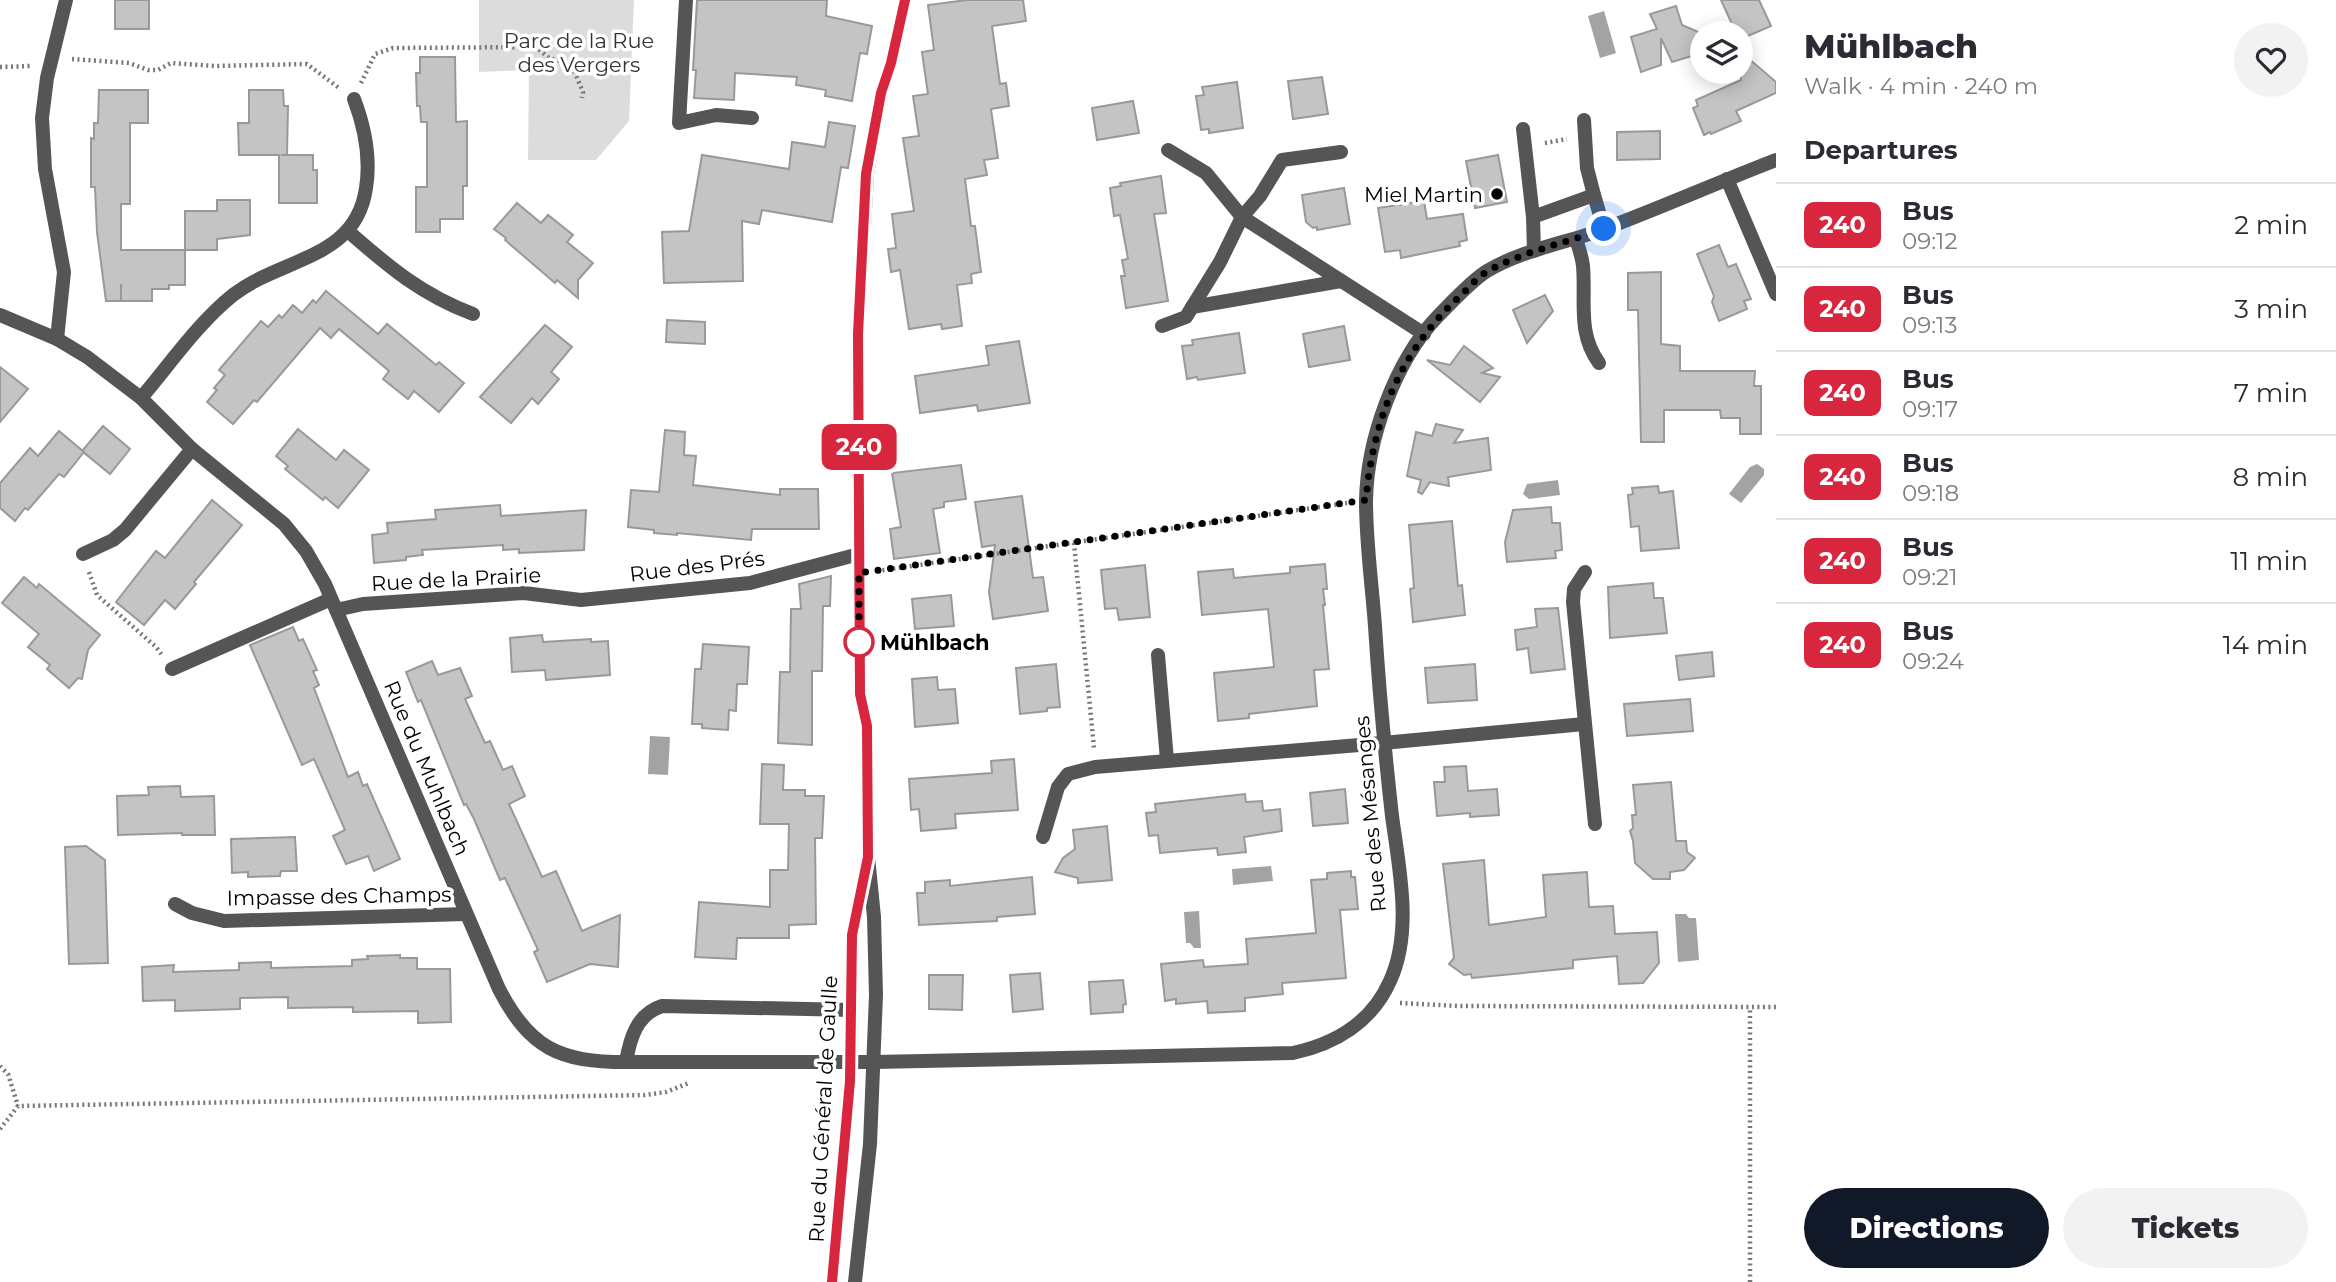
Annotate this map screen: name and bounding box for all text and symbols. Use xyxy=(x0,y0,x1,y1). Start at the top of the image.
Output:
map controls xyxy=(1690,21,1753,84)
button: layers xyxy=(1690,21,1753,84)
button: heart xyxy=(2234,23,2308,97)
text: Mühlbach xyxy=(1804,26,1978,66)
park label: Parc de la Rue des Vergers xyxy=(504,28,654,77)
text: Walk · 4 min · 240 m xyxy=(1804,72,2038,100)
text: Departures xyxy=(1804,134,1958,166)
place label: Miel Martin xyxy=(1364,182,1483,207)
marker: Miel Martin xyxy=(1489,186,1505,202)
text: Bus xyxy=(1902,195,1954,227)
text: 2 min xyxy=(2234,209,2308,241)
text: 240 xyxy=(1819,210,1866,239)
your location xyxy=(1586,211,1621,246)
text: 09:12 xyxy=(1902,227,1957,255)
text: Bus xyxy=(1902,279,1954,311)
text: 3 min xyxy=(2234,293,2308,325)
text: 240 xyxy=(1819,294,1866,323)
text: 09:13 xyxy=(1902,311,1957,339)
text: Bus xyxy=(1902,363,1954,395)
text: 7 min xyxy=(2234,377,2308,409)
text: 240 xyxy=(1819,378,1866,407)
text: 09:17 xyxy=(1902,395,1958,423)
line badge: 240 xyxy=(819,424,899,470)
text: 240 xyxy=(836,432,882,461)
text: Bus xyxy=(1902,447,1954,479)
text: 8 min xyxy=(2232,461,2308,493)
text: 240 xyxy=(1819,462,1866,491)
text: 09:18 xyxy=(1902,479,1959,507)
text: Bus xyxy=(1902,531,1954,563)
street label: Rue des Prés xyxy=(628,545,766,587)
text: 11 min xyxy=(2230,545,2308,577)
text: 240 xyxy=(1819,546,1866,575)
street label: Rue de la Prairie xyxy=(370,562,542,596)
text: 09:21 xyxy=(1902,563,1957,591)
text: Bus xyxy=(1902,615,1954,647)
marker: Mühlbach xyxy=(844,627,874,657)
text: 14 min xyxy=(2222,629,2308,661)
place label: Mühlbach xyxy=(880,630,990,655)
text: 240 xyxy=(1819,630,1866,659)
text: 09:24 xyxy=(1902,647,1964,675)
street label: Rue du Muhlbach xyxy=(379,677,475,859)
street label: Rue des Mésanges xyxy=(1349,715,1391,913)
street label: Impasse des Champs xyxy=(226,882,452,910)
street label: Rue du Général de Gaulle xyxy=(804,975,842,1243)
button: Directions xyxy=(1804,1188,2049,1268)
button: Tickets xyxy=(2063,1188,2308,1268)

